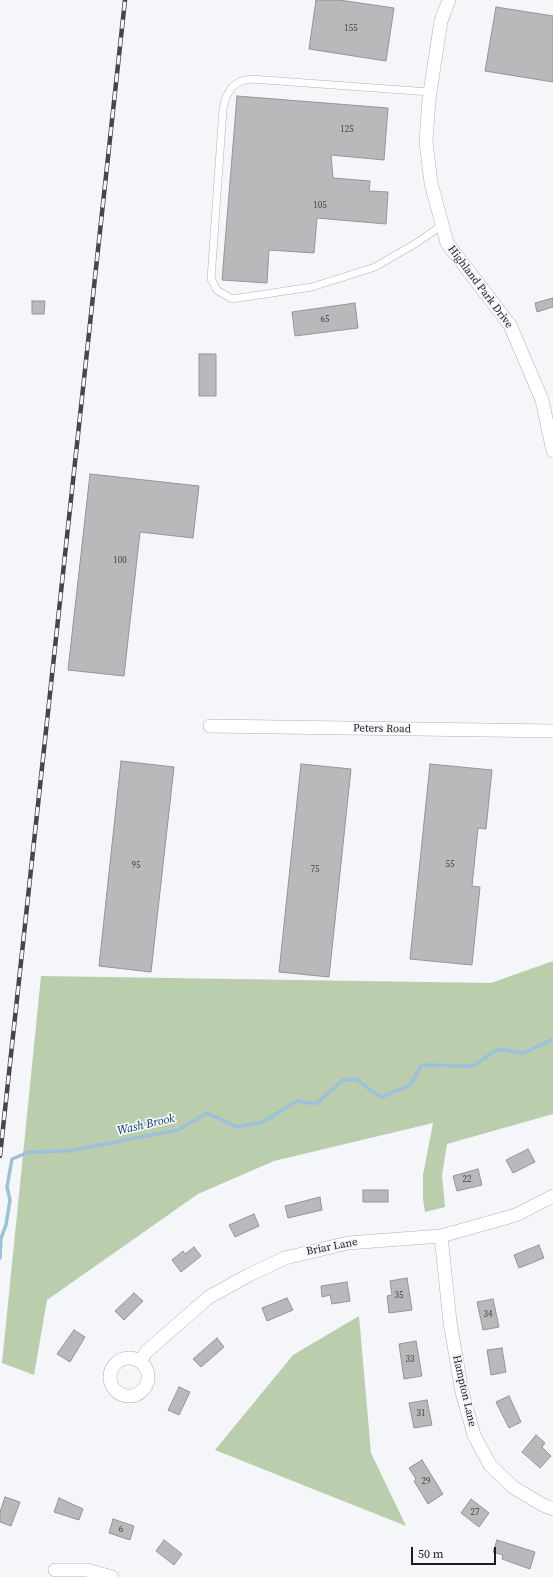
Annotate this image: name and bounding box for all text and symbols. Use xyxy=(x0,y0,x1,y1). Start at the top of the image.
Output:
house number: 155 xyxy=(344,24,358,34)
house number: 125 xyxy=(340,125,354,135)
house number: 105 xyxy=(313,201,327,211)
street label: Highland Park Drive xyxy=(445,243,515,331)
house number: 65 xyxy=(321,315,329,325)
house number: 100 xyxy=(113,556,127,566)
street label: Peters Road xyxy=(353,722,411,736)
house number: 55 xyxy=(446,860,454,870)
house number: 95 xyxy=(132,861,140,871)
house number: 75 xyxy=(311,865,319,875)
water label: Wash Brook xyxy=(116,1111,176,1139)
house number: 22 xyxy=(463,1175,471,1185)
street label: Briar Lane xyxy=(305,1236,359,1258)
house number: 35 xyxy=(395,1291,403,1301)
house number: 34 xyxy=(484,1310,492,1320)
street label: Hampton Lane xyxy=(449,1354,479,1428)
house number: 33 xyxy=(406,1355,414,1365)
house number: 31 xyxy=(417,1409,425,1419)
house number: 29 xyxy=(422,1477,430,1487)
house number: 27 xyxy=(471,1508,479,1518)
house number: 6 xyxy=(119,1525,123,1535)
scale bar xyxy=(413,1539,498,1565)
text: 50 m xyxy=(418,1546,444,1562)

